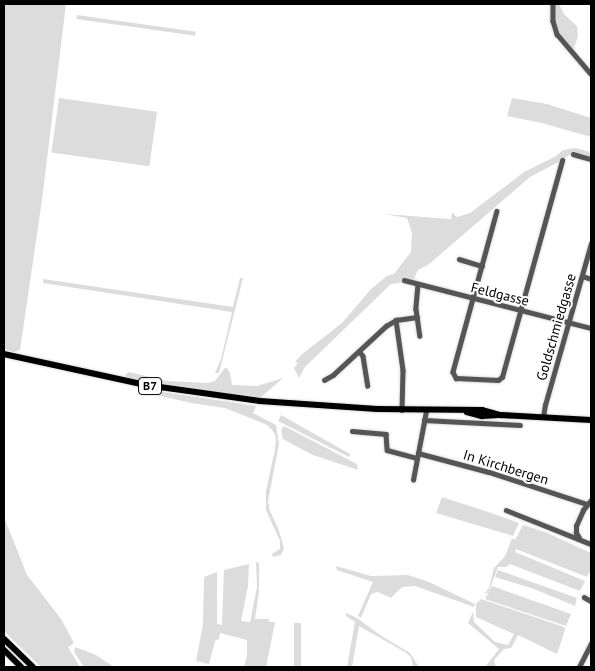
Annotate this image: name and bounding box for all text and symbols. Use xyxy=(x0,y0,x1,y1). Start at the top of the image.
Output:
street label: Goldschmiedgasse xyxy=(533,271,579,383)
street label: Feldgasse xyxy=(469,279,531,309)
road number: B7 xyxy=(138,376,162,396)
street label: In Kirchbergen xyxy=(461,446,551,488)

